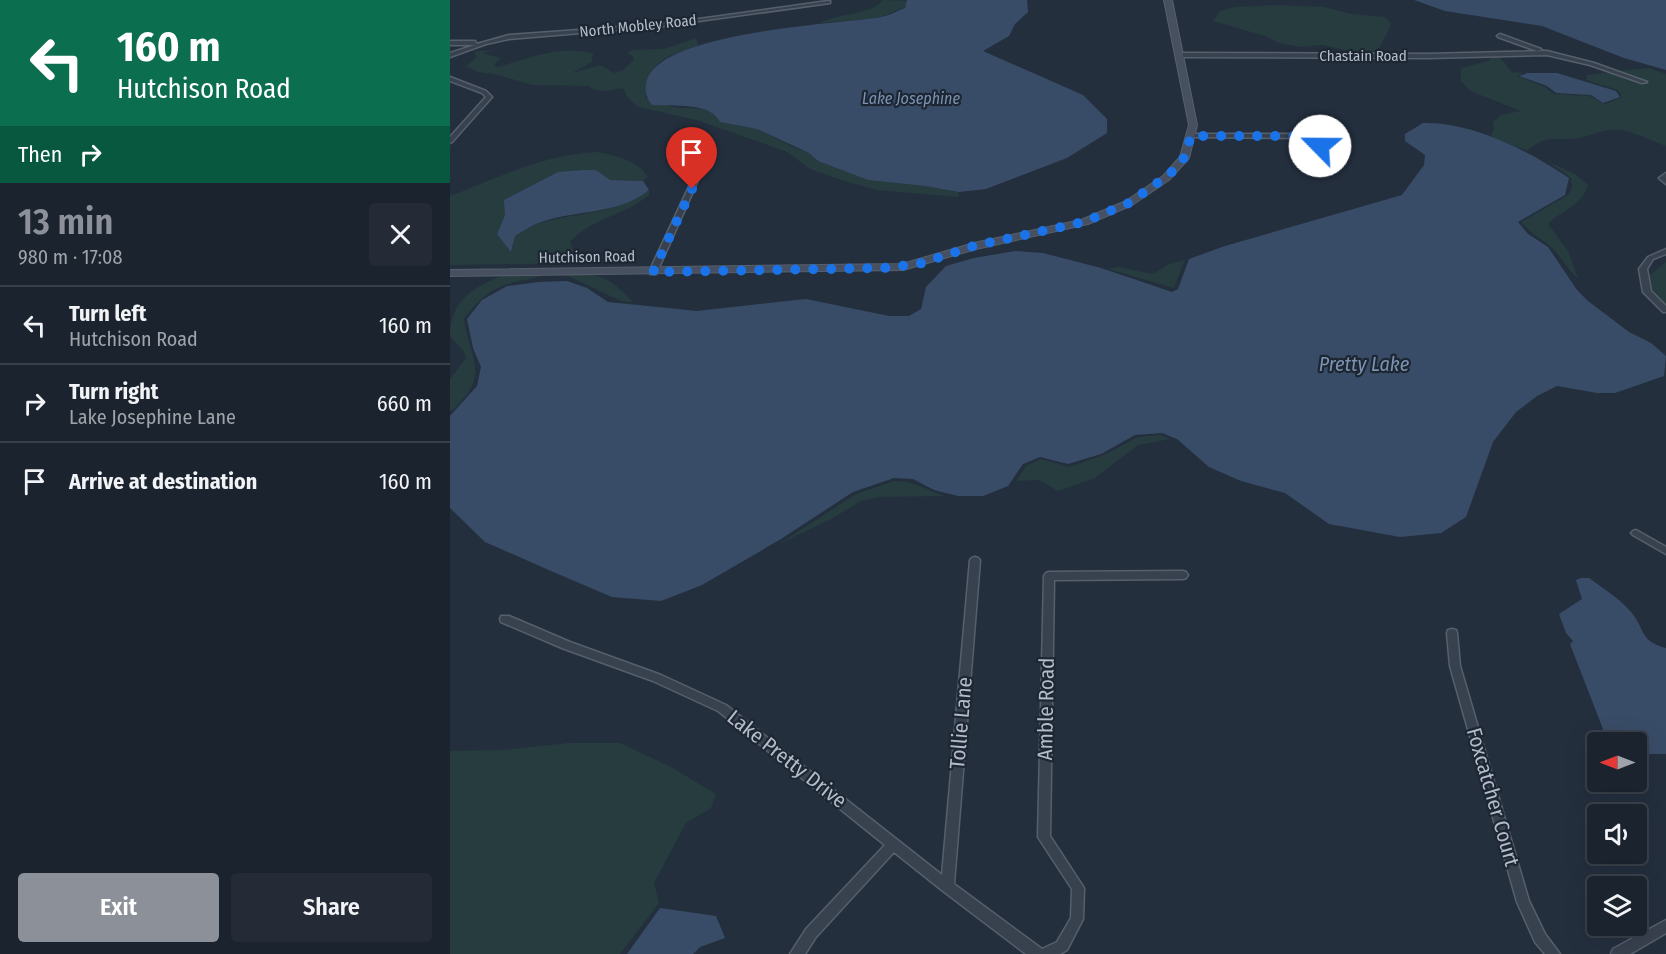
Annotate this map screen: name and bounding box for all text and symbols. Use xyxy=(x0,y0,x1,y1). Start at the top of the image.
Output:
street label: North Mobley Road xyxy=(579,11,697,41)
text: 160 m xyxy=(117,22,220,72)
icon: left xyxy=(18,24,96,102)
street label: Chastain Road xyxy=(1319,47,1407,65)
text: Hutchison Road xyxy=(117,73,291,105)
water label: Lake Josephine xyxy=(862,89,960,108)
position arrow xyxy=(1288,114,1352,178)
pin xyxy=(666,127,717,189)
icon: arrive xyxy=(675,136,708,169)
icon: right xyxy=(74,138,107,171)
text: Then xyxy=(18,141,62,168)
text: 13 min xyxy=(18,200,113,244)
button: close xyxy=(369,203,432,266)
text: 980 m · 17:08 xyxy=(18,245,122,269)
street label: Hutchison Road xyxy=(539,247,635,267)
text: Turn left xyxy=(69,300,147,327)
icon: left xyxy=(18,309,51,342)
text: 160 m xyxy=(379,312,432,339)
text: Hutchison Road xyxy=(69,327,198,351)
water label: Pretty Lake xyxy=(1319,352,1410,376)
text: Turn right xyxy=(69,378,158,405)
icon: right xyxy=(18,387,51,420)
text: 660 m xyxy=(377,390,432,417)
text: Lake Josephine Lane xyxy=(69,405,236,429)
icon: arrive xyxy=(18,465,51,498)
text: Arrive at destination xyxy=(69,468,257,495)
text: 160 m xyxy=(379,468,432,495)
street label: Amble Road xyxy=(1032,657,1060,761)
street label: Tollie Lane xyxy=(944,676,978,770)
street label: Lake Pretty Drive xyxy=(722,704,852,814)
street label: Foxcatcher Court xyxy=(1461,725,1525,869)
north arrow xyxy=(1587,732,1647,792)
map controls xyxy=(1587,732,1647,936)
button: sound xyxy=(1587,804,1647,864)
button: Exit xyxy=(18,873,219,942)
button: Share xyxy=(231,873,432,942)
button: layers xyxy=(1587,876,1647,936)

